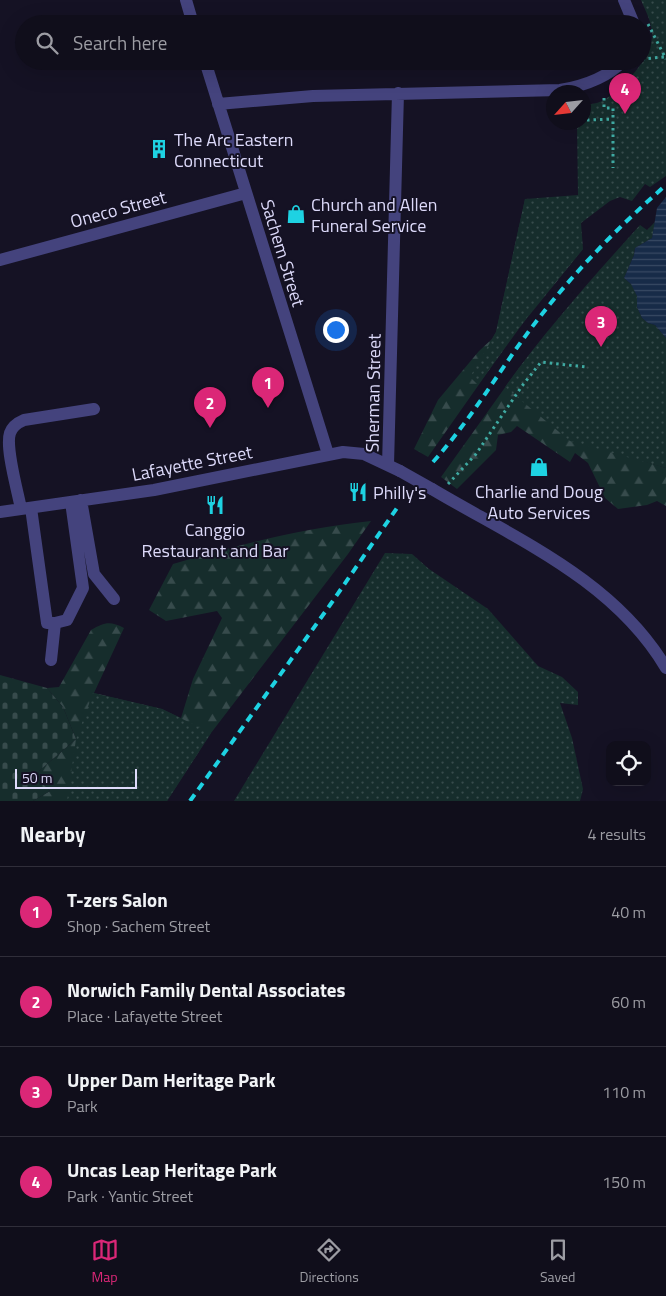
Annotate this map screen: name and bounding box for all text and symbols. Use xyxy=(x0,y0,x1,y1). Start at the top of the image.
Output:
search box xyxy=(15,15,651,70)
text: Search here xyxy=(73,28,167,57)
icon: search xyxy=(33,29,61,57)
pin: 4 xyxy=(609,73,641,114)
north arrow xyxy=(546,85,591,130)
place label: The Arc Eastern Connecticut xyxy=(174,126,293,174)
building icon: The Arc Eastern Connecticut xyxy=(148,138,170,160)
street label: Oneco Street xyxy=(67,183,170,235)
place label: Church and Allen Funeral Service xyxy=(311,191,438,239)
street label: Sachem Street xyxy=(254,196,312,311)
shop icon: Church and Allen Funeral Service xyxy=(285,203,307,225)
pin: 3 xyxy=(585,306,617,347)
your location xyxy=(323,317,349,343)
street label: Sherman Street xyxy=(358,333,388,453)
pin: 1 xyxy=(252,367,284,408)
pin: 2 xyxy=(194,387,226,428)
street label: Lafayette Street xyxy=(129,438,255,488)
shop icon: Charlie and Doug Auto Services xyxy=(528,456,550,478)
place label: Charlie and Doug Auto Services xyxy=(475,478,603,526)
place label: Philly's xyxy=(373,479,426,506)
restaurant icon: Philly's xyxy=(347,481,369,503)
restaurant icon: Canggio Restaurant and Bar xyxy=(204,494,226,516)
place label: Canggio Restaurant and Bar xyxy=(142,516,288,564)
map controls xyxy=(606,741,651,786)
button: locate xyxy=(606,741,651,786)
scale bar xyxy=(15,766,138,789)
text: 50 m xyxy=(22,767,52,788)
text: Nearby xyxy=(20,818,85,850)
text: 4 results xyxy=(587,822,646,846)
text: T-zers Salon xyxy=(67,885,168,914)
text: 1 xyxy=(32,900,40,924)
text: 40 m xyxy=(611,900,646,924)
text: Shop · Sachem Street xyxy=(67,914,210,938)
text: Norwich Family Dental Associates xyxy=(67,975,345,1004)
text: 2 xyxy=(32,990,40,1014)
text: 60 m xyxy=(611,990,646,1014)
text: Place · Lafayette Street xyxy=(67,1004,222,1028)
text: Upper Dam Heritage Park xyxy=(67,1065,276,1094)
text: 3 xyxy=(32,1080,40,1104)
text: 110 m xyxy=(602,1080,646,1104)
text: Park xyxy=(67,1094,98,1118)
text: Uncas Leap Heritage Park xyxy=(67,1155,277,1184)
text: 4 xyxy=(32,1170,40,1194)
text: 150 m xyxy=(602,1170,646,1194)
text: Park · Yantic Street xyxy=(67,1184,193,1208)
tab: Map xyxy=(91,1236,119,1287)
tab: Directions xyxy=(300,1236,359,1287)
tab: Saved xyxy=(540,1236,576,1287)

